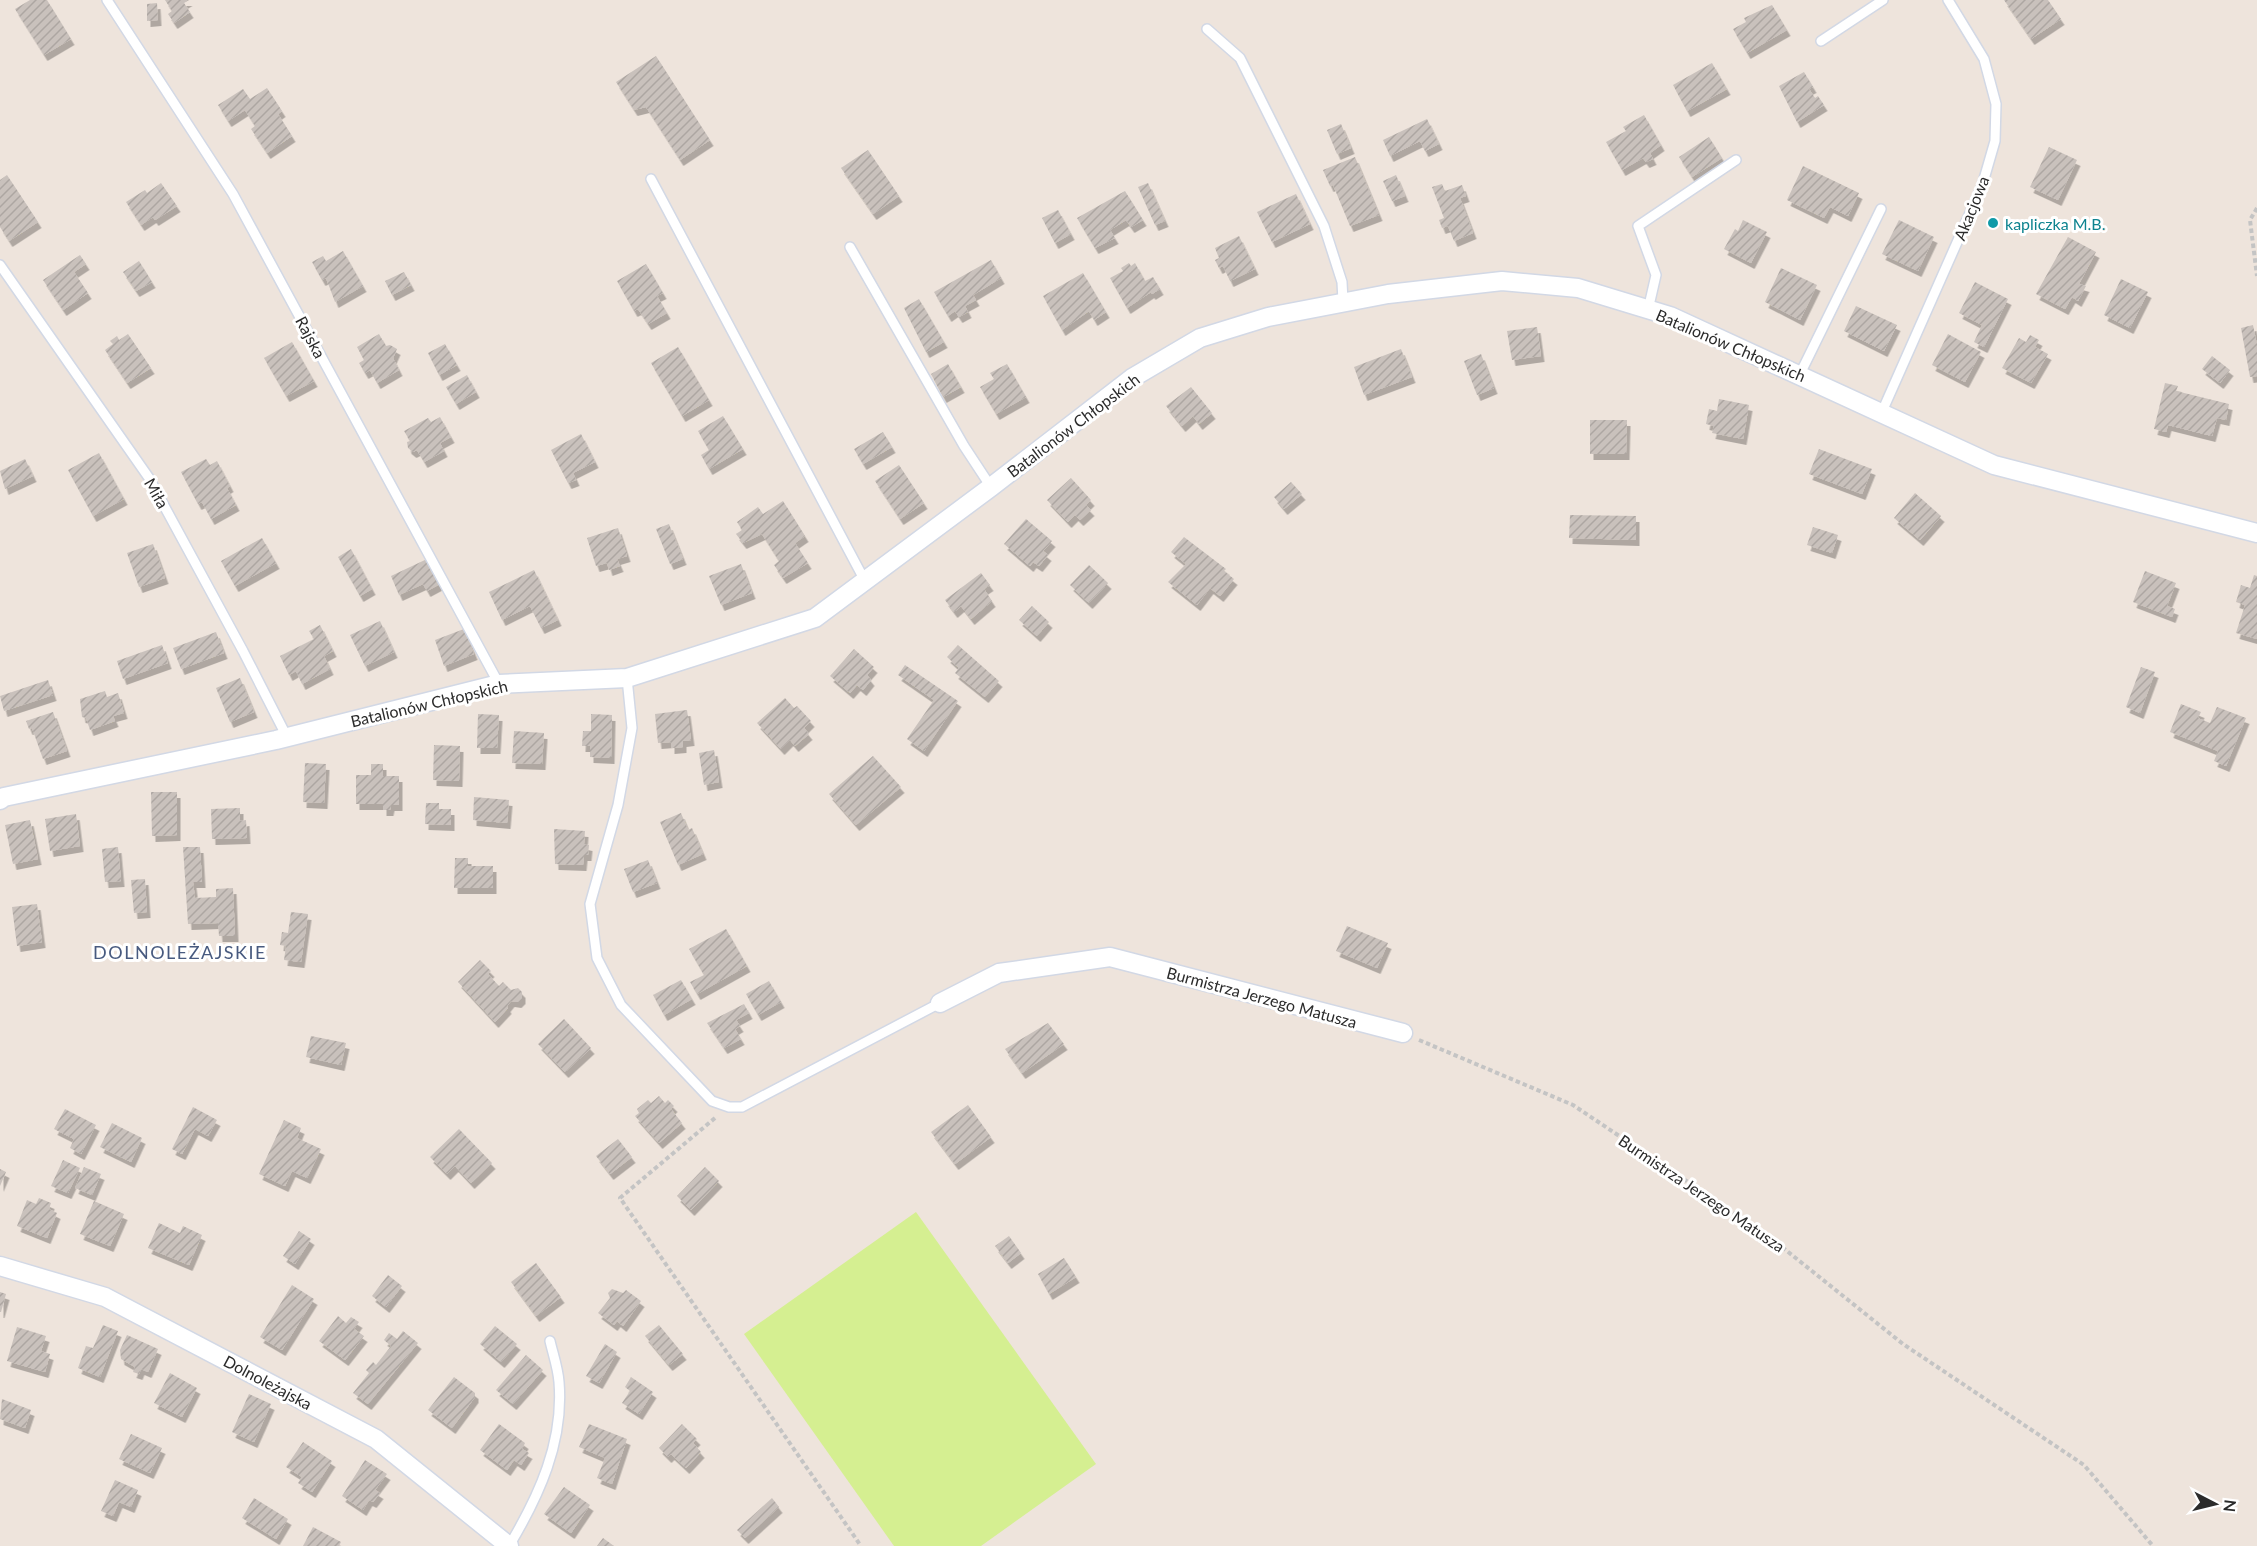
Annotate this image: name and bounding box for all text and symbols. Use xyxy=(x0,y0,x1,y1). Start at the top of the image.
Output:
street label: Akacjowa xyxy=(1950,173,1992,243)
place label: kapliczka M.B. xyxy=(2005,214,2105,233)
marker: kapliczka M.B. xyxy=(1986,216,2000,230)
street label: Batalionów Chłopskich xyxy=(1653,305,1809,385)
street label: Rajska xyxy=(292,313,330,361)
street label: Batalionów Chłopskich xyxy=(1003,369,1143,481)
street label: Miła xyxy=(141,475,173,511)
street label: Batalionów Chłopskich xyxy=(349,676,509,730)
district label: DOLNOLEŻAJSKIE xyxy=(93,941,267,963)
street label: Burmistrza Jerzego Matusza xyxy=(1165,962,1359,1032)
street label: Burmistrza Jerzego Matusza xyxy=(1615,1130,1789,1256)
street label: Dolnoleżajska xyxy=(221,1351,315,1413)
north arrow xyxy=(2185,1474,2245,1534)
text: N xyxy=(2220,1499,2241,1513)

